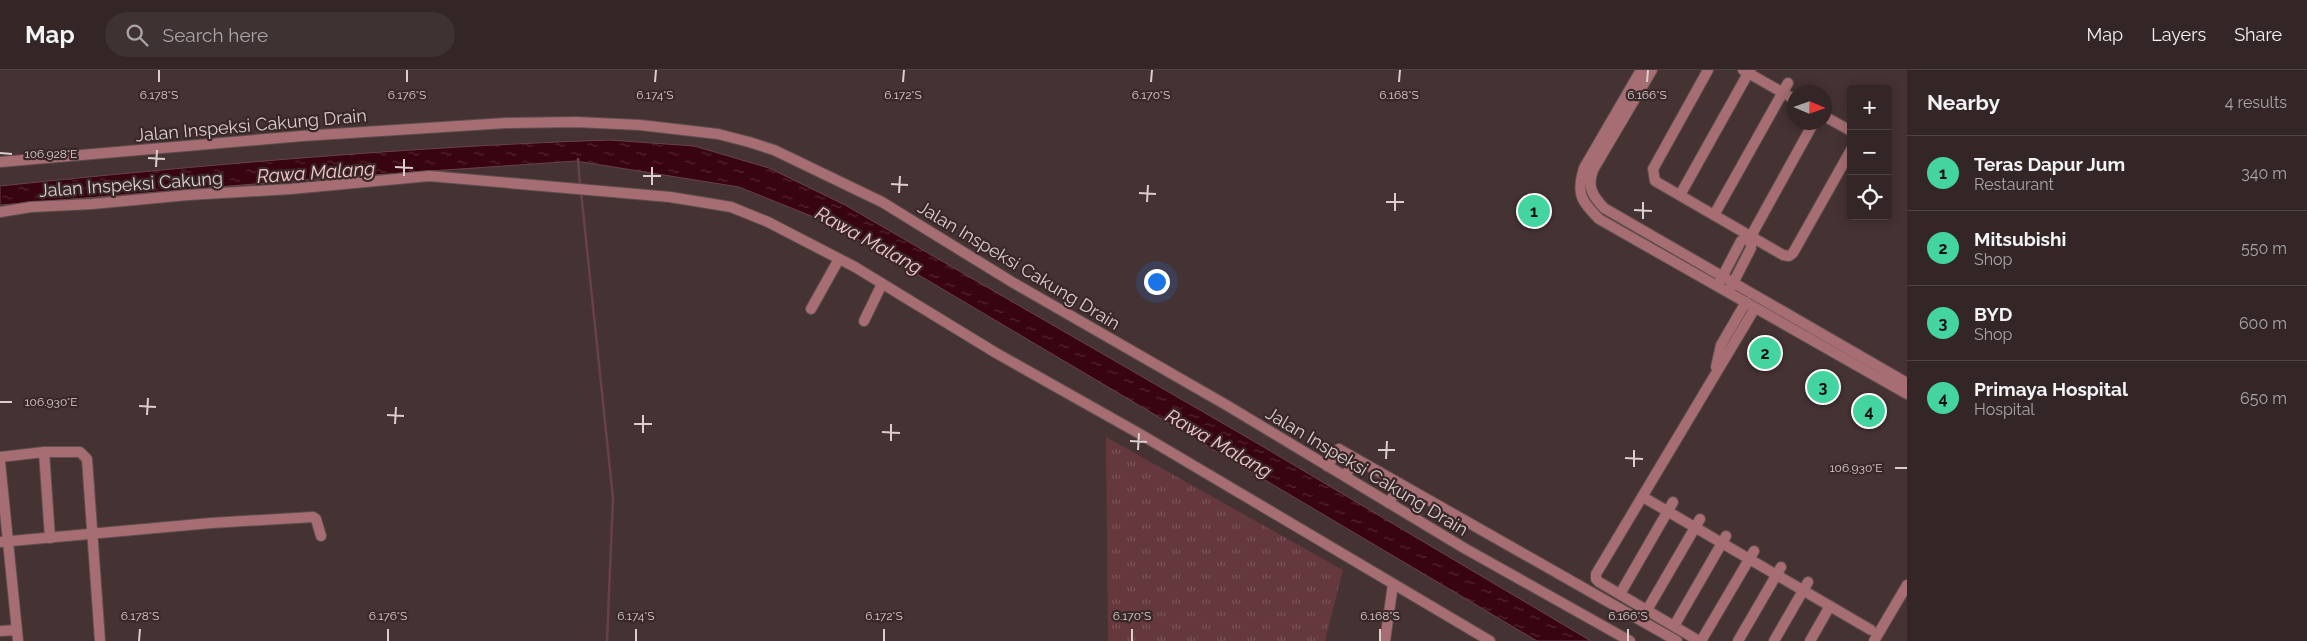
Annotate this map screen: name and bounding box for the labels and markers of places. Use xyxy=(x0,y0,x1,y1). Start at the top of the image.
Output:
pin: 1 xyxy=(1518,192,1550,230)
pin: 2 xyxy=(1749,334,1781,372)
pin: 3 xyxy=(1807,368,1839,406)
pin: 4 xyxy=(1853,392,1885,430)

